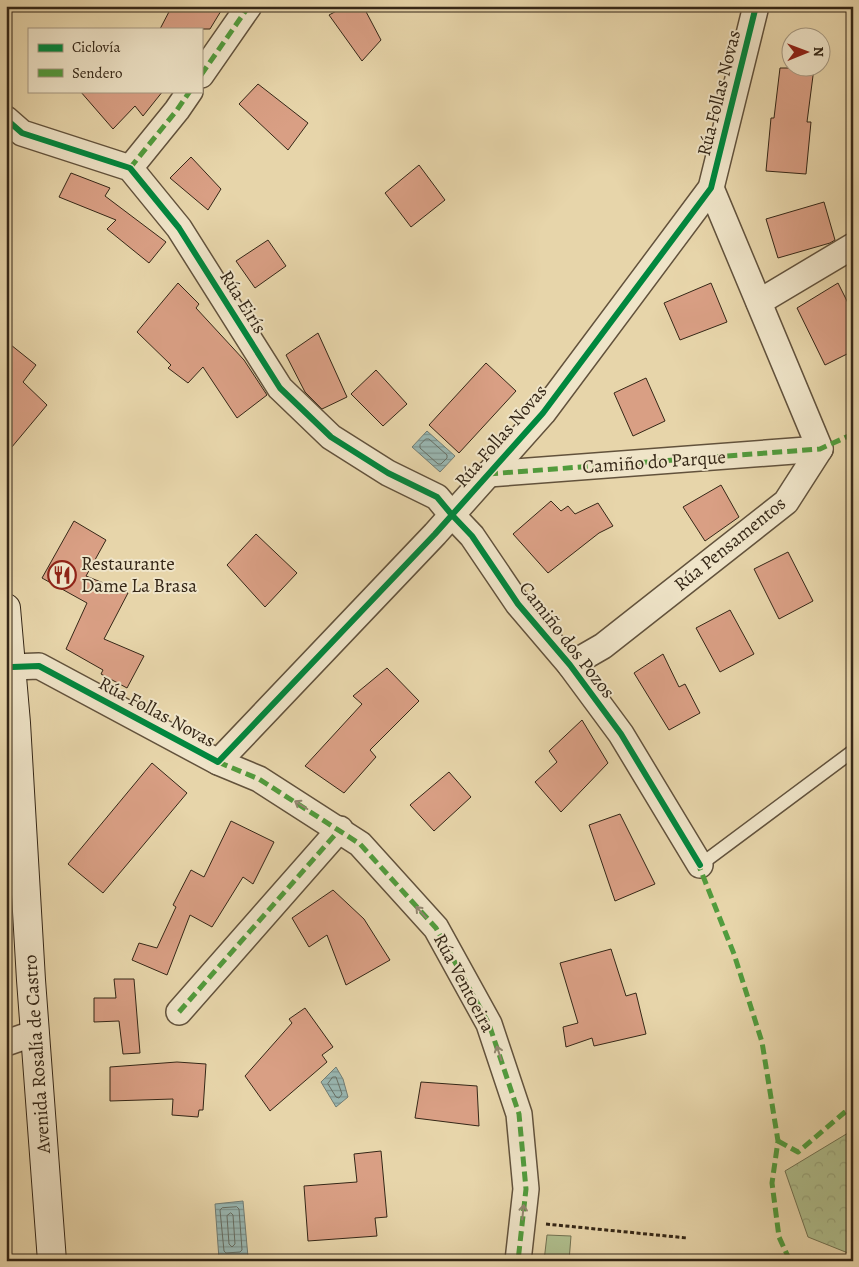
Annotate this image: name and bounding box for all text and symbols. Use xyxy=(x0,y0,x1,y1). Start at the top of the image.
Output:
street label: Rúa Follas Novas xyxy=(691,27,747,159)
legend xyxy=(28,28,202,92)
north arrow xyxy=(782,28,832,78)
text: Ciclovía xyxy=(72,37,120,57)
text: N xyxy=(809,47,828,57)
text: Sendero xyxy=(72,63,122,83)
street label: Rúa Eirís xyxy=(213,265,273,339)
street label: Rúa Follas Novas xyxy=(449,379,553,493)
street label: Camiño do Parque xyxy=(581,444,727,480)
street label: Rúa Pensamentos xyxy=(669,491,791,597)
place label: Restaurante Dame La Brasa xyxy=(81,551,197,599)
restaurant icon: Restaurante Dame La Brasa xyxy=(47,560,77,590)
street label: Camiño dos Pozos xyxy=(513,576,621,704)
street label: Rúa Follas Novas xyxy=(94,670,220,754)
one-way arrow xyxy=(294,800,308,810)
one-way arrow xyxy=(416,905,427,918)
street label: Rúa Ventoeira xyxy=(427,929,501,1037)
street label: Avenida Rosalía de Castro xyxy=(17,954,57,1155)
one-way arrow xyxy=(494,1046,503,1062)
one-way arrow xyxy=(519,1205,528,1221)

